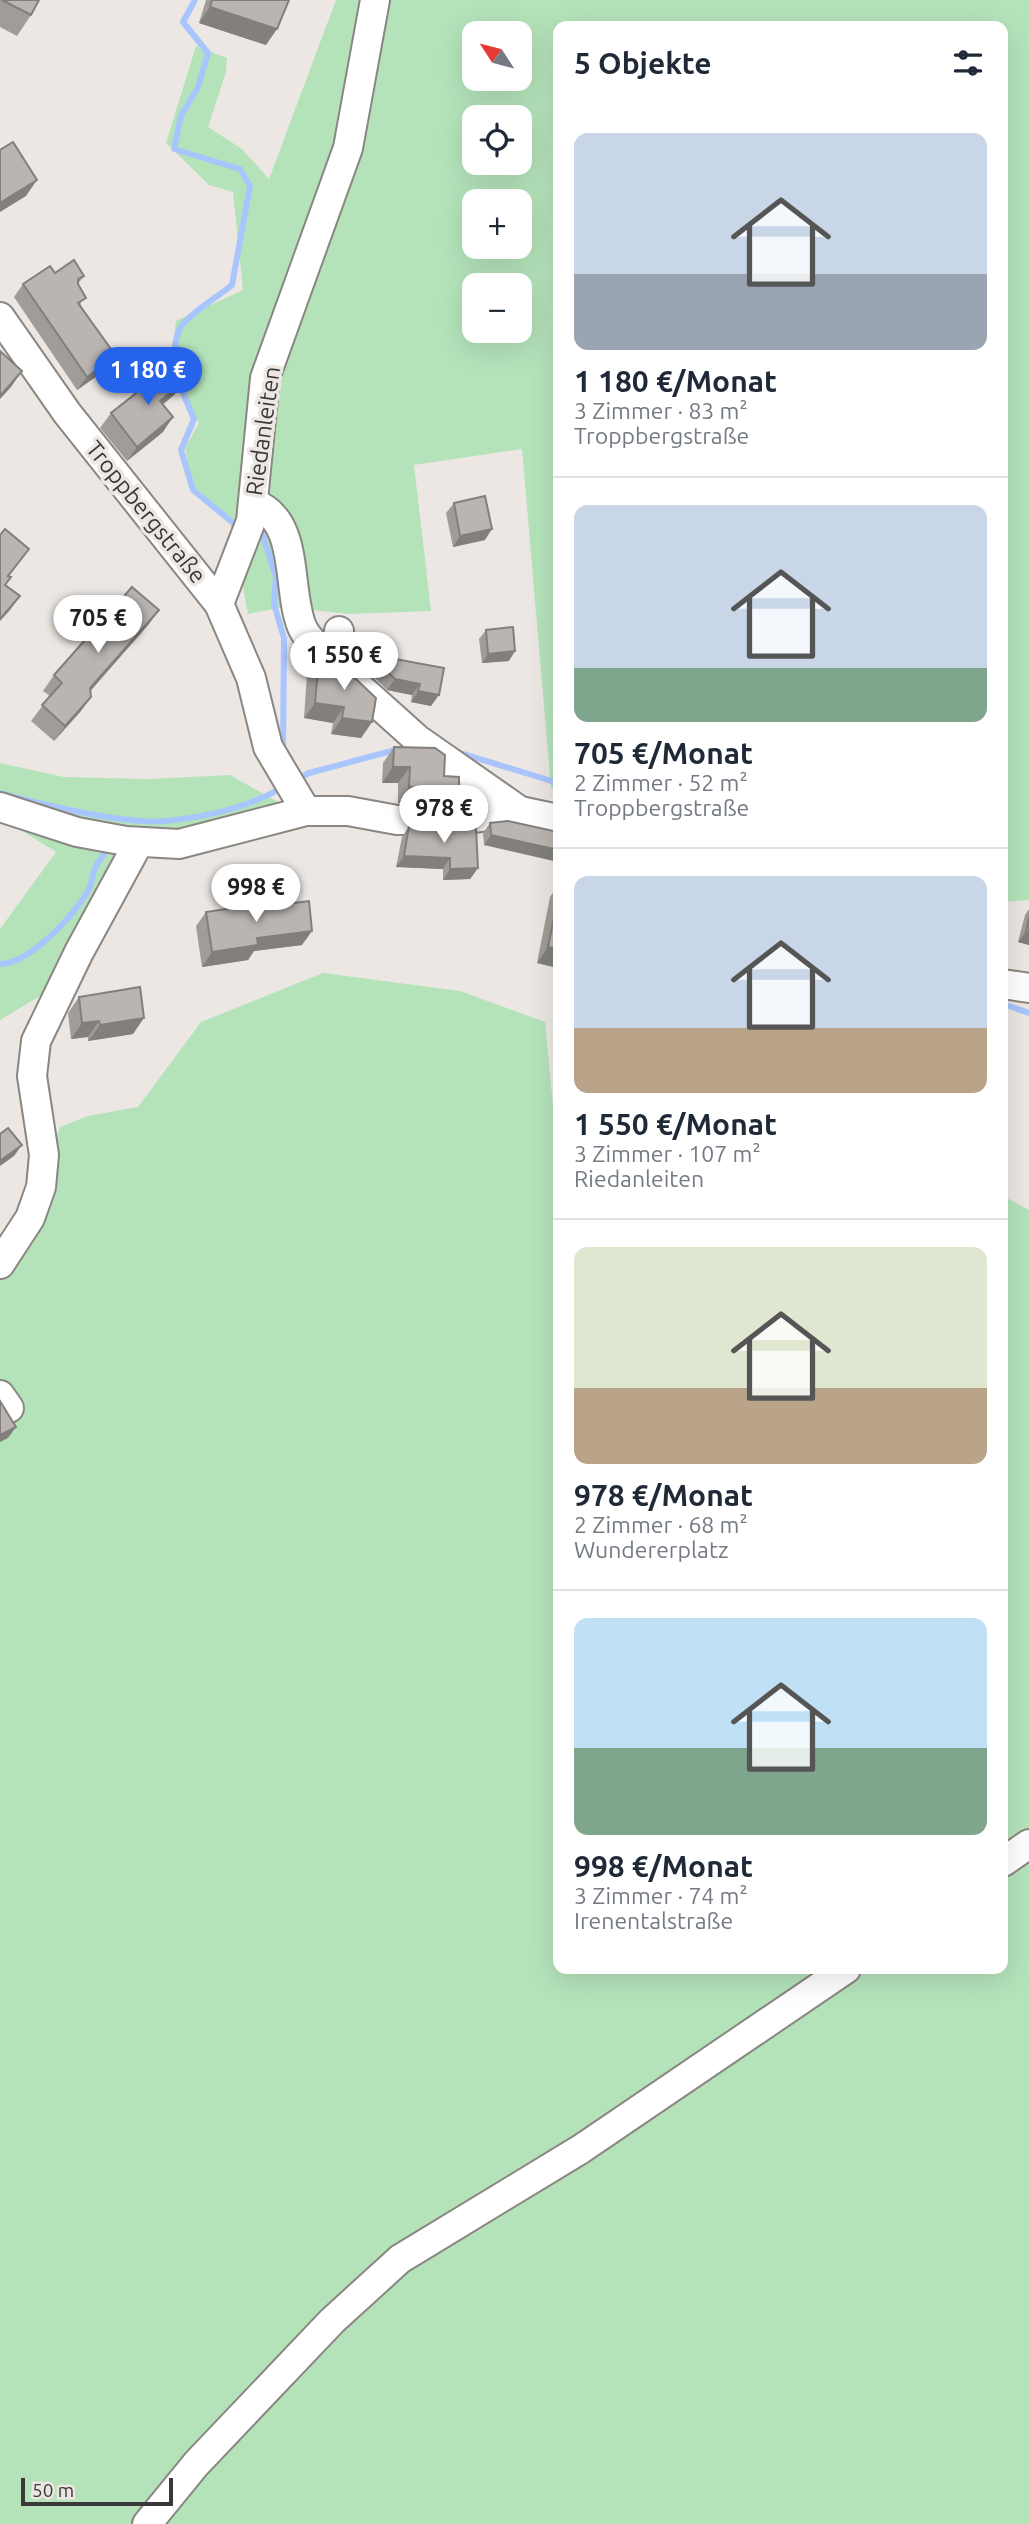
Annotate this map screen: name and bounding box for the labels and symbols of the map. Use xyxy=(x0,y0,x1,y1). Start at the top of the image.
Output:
north arrow xyxy=(462,21,532,91)
pin: 1 180 € xyxy=(83,348,213,407)
street label: Riedanleiten xyxy=(241,365,284,497)
street label: Troppbergstraße xyxy=(82,436,211,588)
pin: 705 € xyxy=(49,596,147,655)
pin: 1 550 € xyxy=(279,632,409,692)
pin: 978 € xyxy=(395,786,493,845)
pin: 998 € xyxy=(207,864,305,924)
scale bar xyxy=(21,2475,173,2507)

